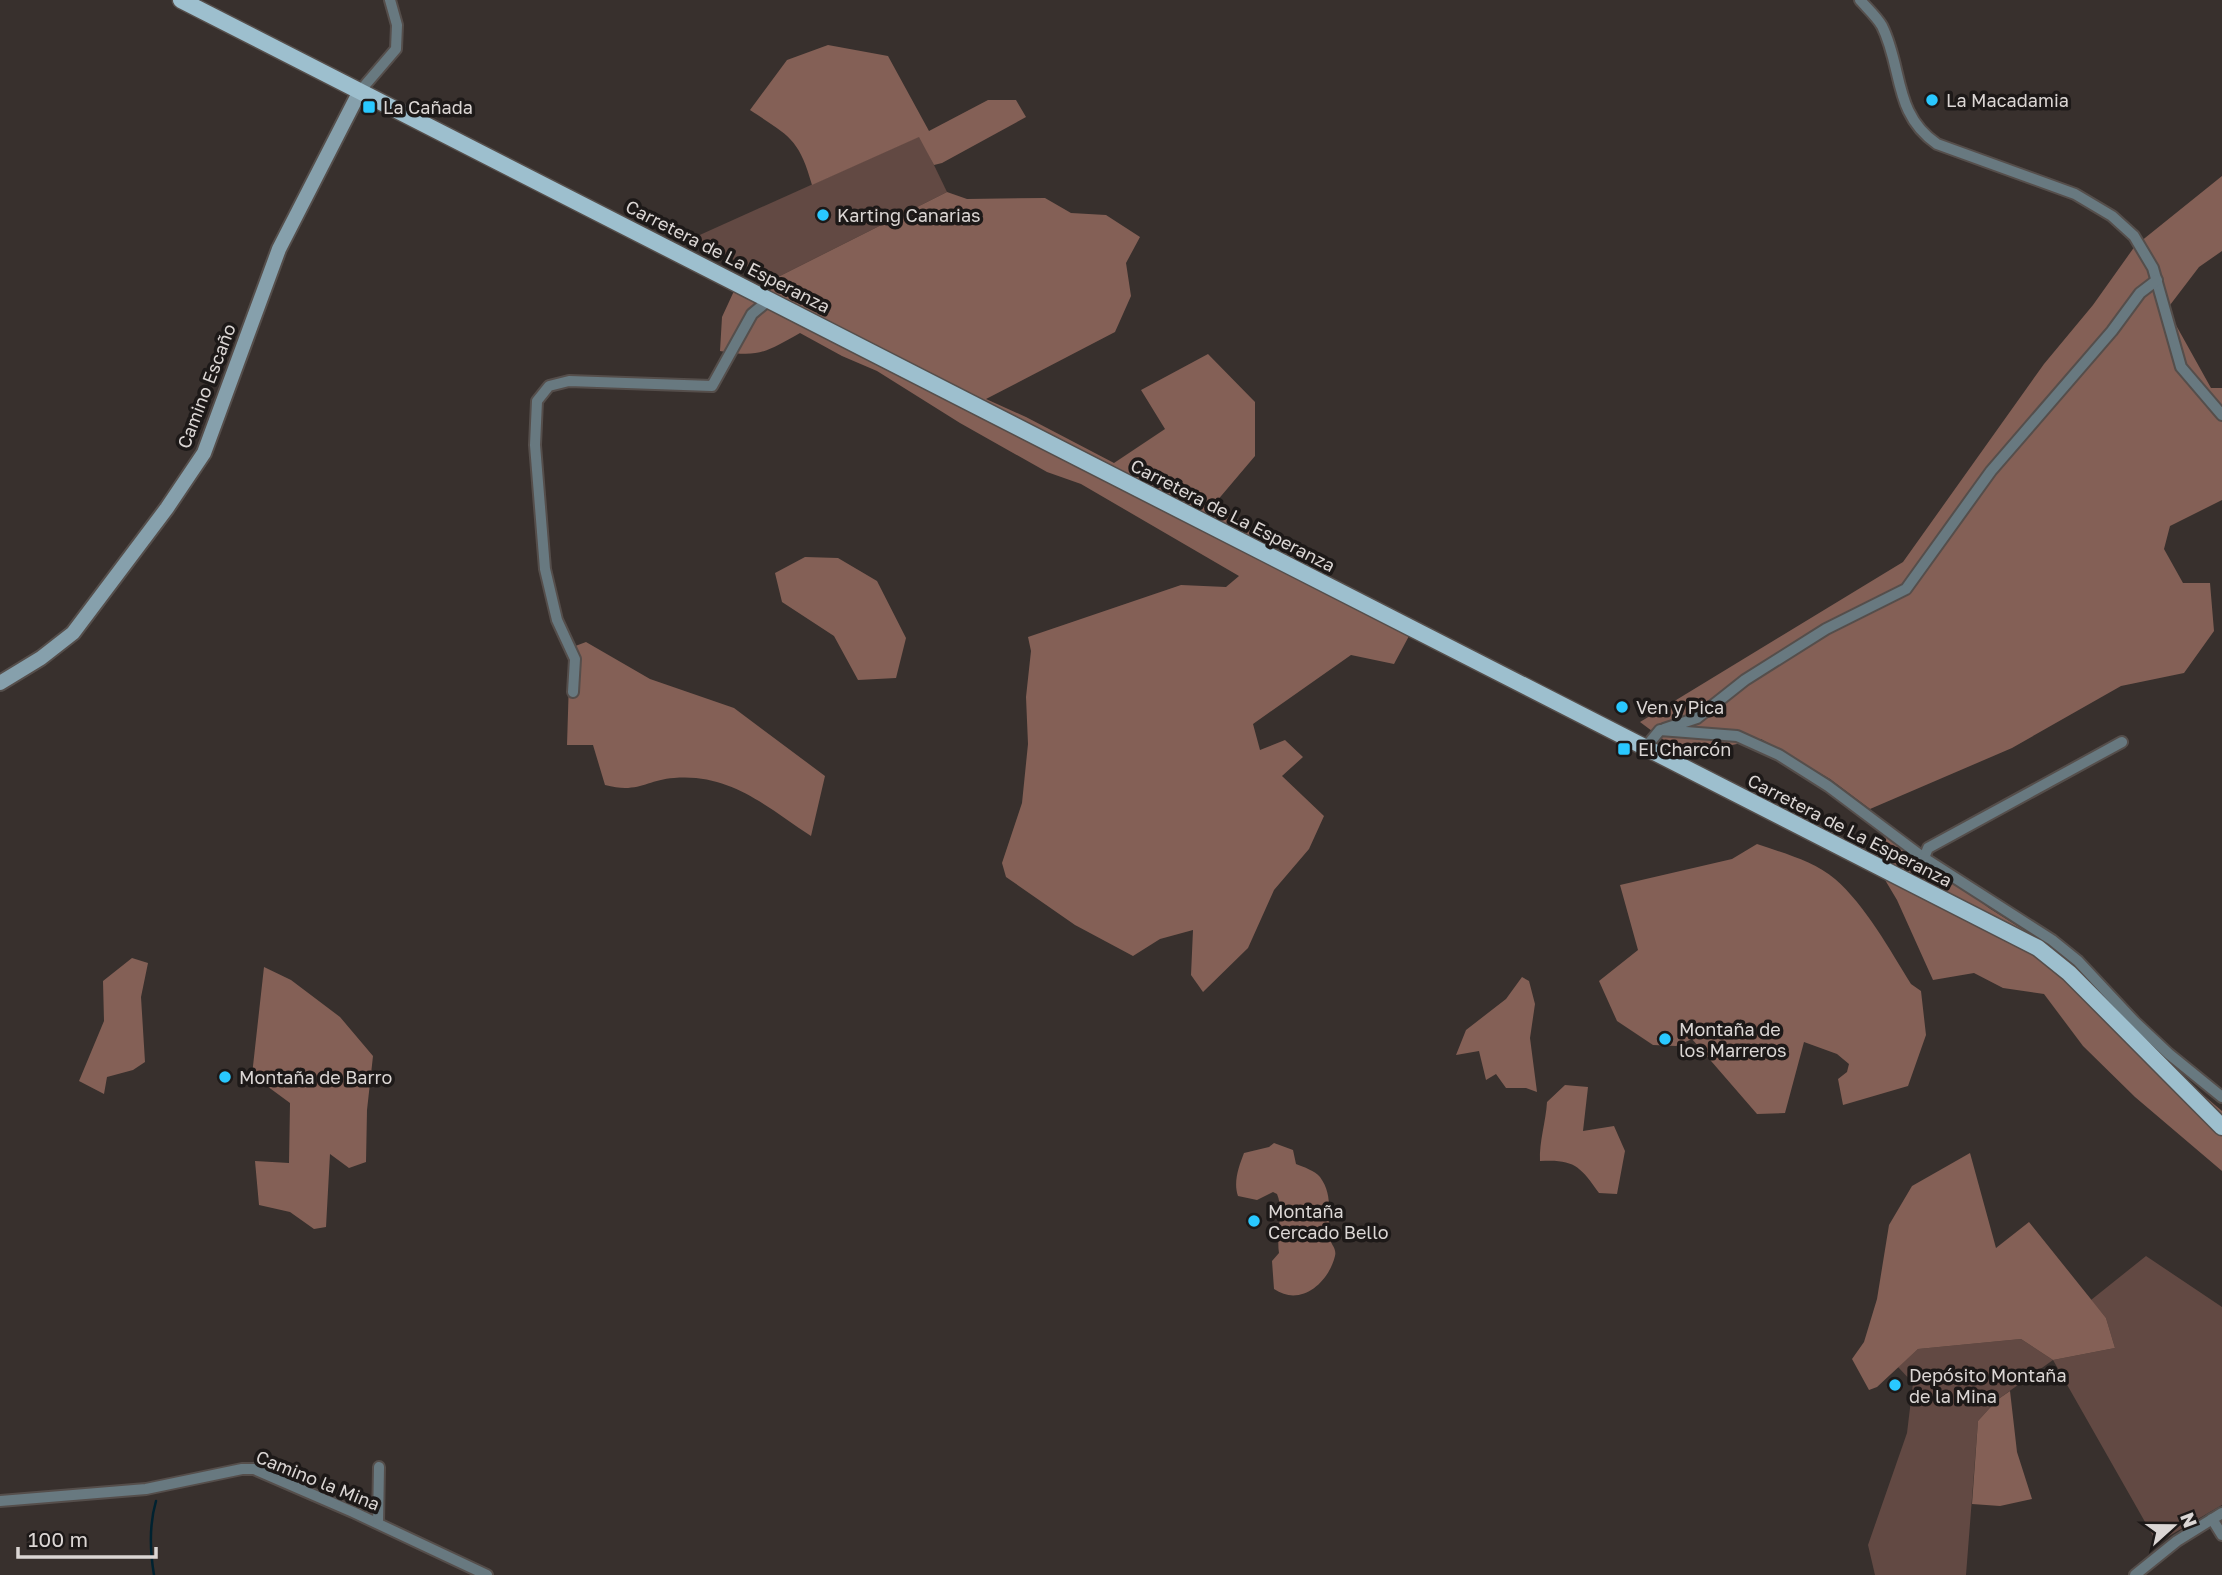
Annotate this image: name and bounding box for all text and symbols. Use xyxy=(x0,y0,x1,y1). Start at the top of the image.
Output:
place label: La Macadamia xyxy=(1946,89,2069,111)
marker: La Macadamia xyxy=(1924,92,1940,108)
place label: La Cañada xyxy=(383,96,473,118)
marker: La Cañada xyxy=(361,99,377,115)
street label: Carretera de La Esperanza xyxy=(622,195,834,317)
place label: Karting Canarias xyxy=(837,204,981,226)
marker: Karting Canarias xyxy=(815,207,831,223)
street label: Camino Escaño xyxy=(172,320,240,452)
street label: Carretera de La Esperanza xyxy=(1127,454,1339,576)
place label: Ven y Pica xyxy=(1636,696,1724,718)
marker: Ven y Pica xyxy=(1614,699,1630,715)
place label: El Charcón xyxy=(1638,738,1731,760)
marker: El Charcón xyxy=(1616,741,1632,757)
street label: Carretera de La Esperanza xyxy=(1744,769,1956,891)
place label: Montaña de los Marreros xyxy=(1679,1018,1787,1061)
marker: Montaña de los Marreros xyxy=(1657,1031,1673,1047)
place label: Montaña de Barro xyxy=(239,1066,392,1088)
marker: Montaña de Barro xyxy=(217,1069,233,1085)
place label: Montaña Cercado Bello xyxy=(1268,1200,1389,1243)
marker: Montaña Cercado Bello xyxy=(1246,1213,1262,1229)
place label: Depósito Montaña de la Mina xyxy=(1909,1364,2067,1407)
marker: Depósito Montaña de la Mina xyxy=(1887,1377,1903,1393)
street label: Camino la Mina xyxy=(253,1445,383,1515)
north arrow xyxy=(2138,1491,2208,1561)
text: N xyxy=(2176,1509,2203,1531)
scale bar xyxy=(18,1516,156,1560)
text: 100 m xyxy=(28,1526,88,1552)

